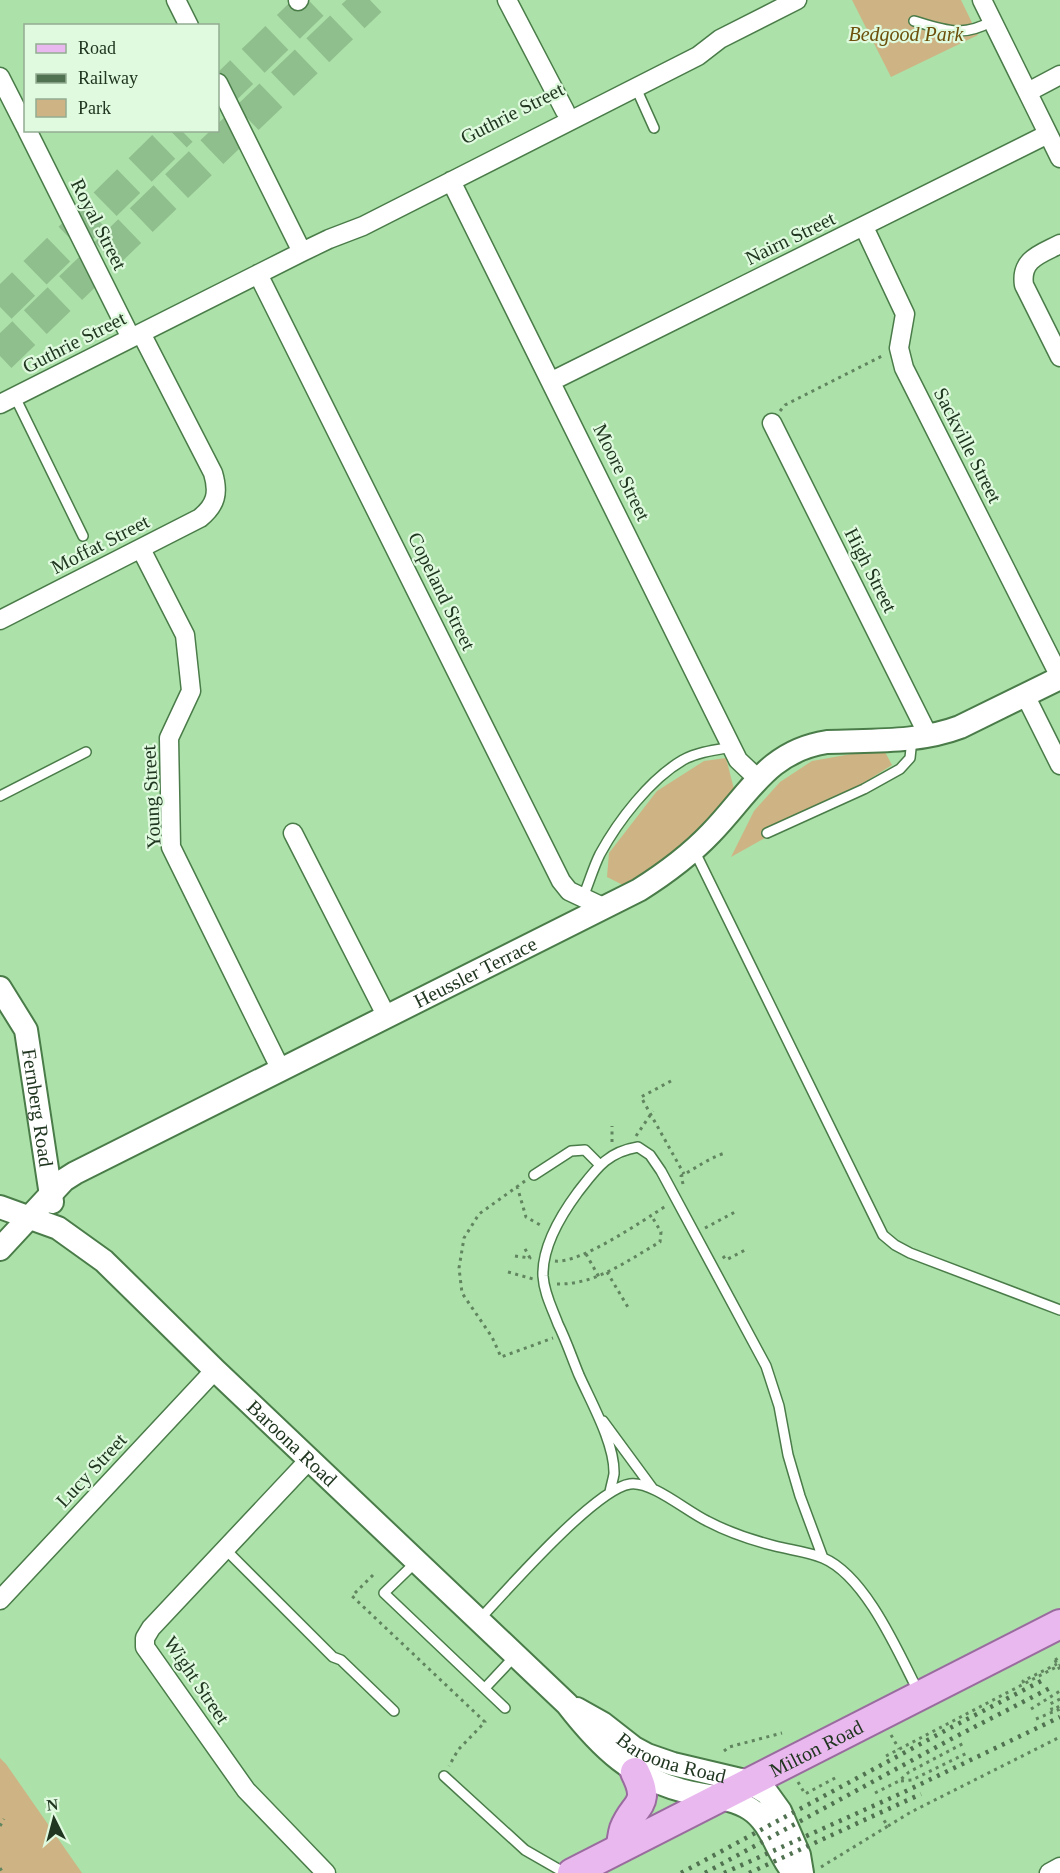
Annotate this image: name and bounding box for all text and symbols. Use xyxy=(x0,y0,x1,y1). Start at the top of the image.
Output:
park label: Bedgood Park xyxy=(849,23,965,46)
legend xyxy=(24,24,219,132)
text: Road xyxy=(78,38,116,58)
text: Railway xyxy=(78,68,138,88)
street label: Guthrie Street xyxy=(457,77,568,148)
text: Park xyxy=(78,98,111,118)
street label: Royal Street xyxy=(66,175,132,274)
street label: Nairn Street xyxy=(742,207,839,269)
street label: Guthrie Street xyxy=(19,306,130,377)
street label: Sackville Street xyxy=(930,384,1007,507)
street label: Moore Street xyxy=(589,420,655,524)
street label: Moffat Street xyxy=(47,510,153,578)
street label: High Street xyxy=(840,524,902,617)
street label: Copeland Street xyxy=(403,529,480,654)
street label: Young Street xyxy=(137,744,166,850)
street label: Heussler Terrace xyxy=(410,932,540,1012)
street label: Fernberg Road xyxy=(18,1047,58,1168)
street label: Baroona Road xyxy=(243,1395,341,1491)
street label: Lucy Street xyxy=(51,1428,132,1512)
street label: Wight Street xyxy=(159,1632,235,1729)
street label: Milton Road xyxy=(766,1716,866,1781)
street label: Baroona Road xyxy=(612,1728,728,1787)
north arrow xyxy=(24,1789,84,1849)
text: N xyxy=(46,1795,60,1814)

